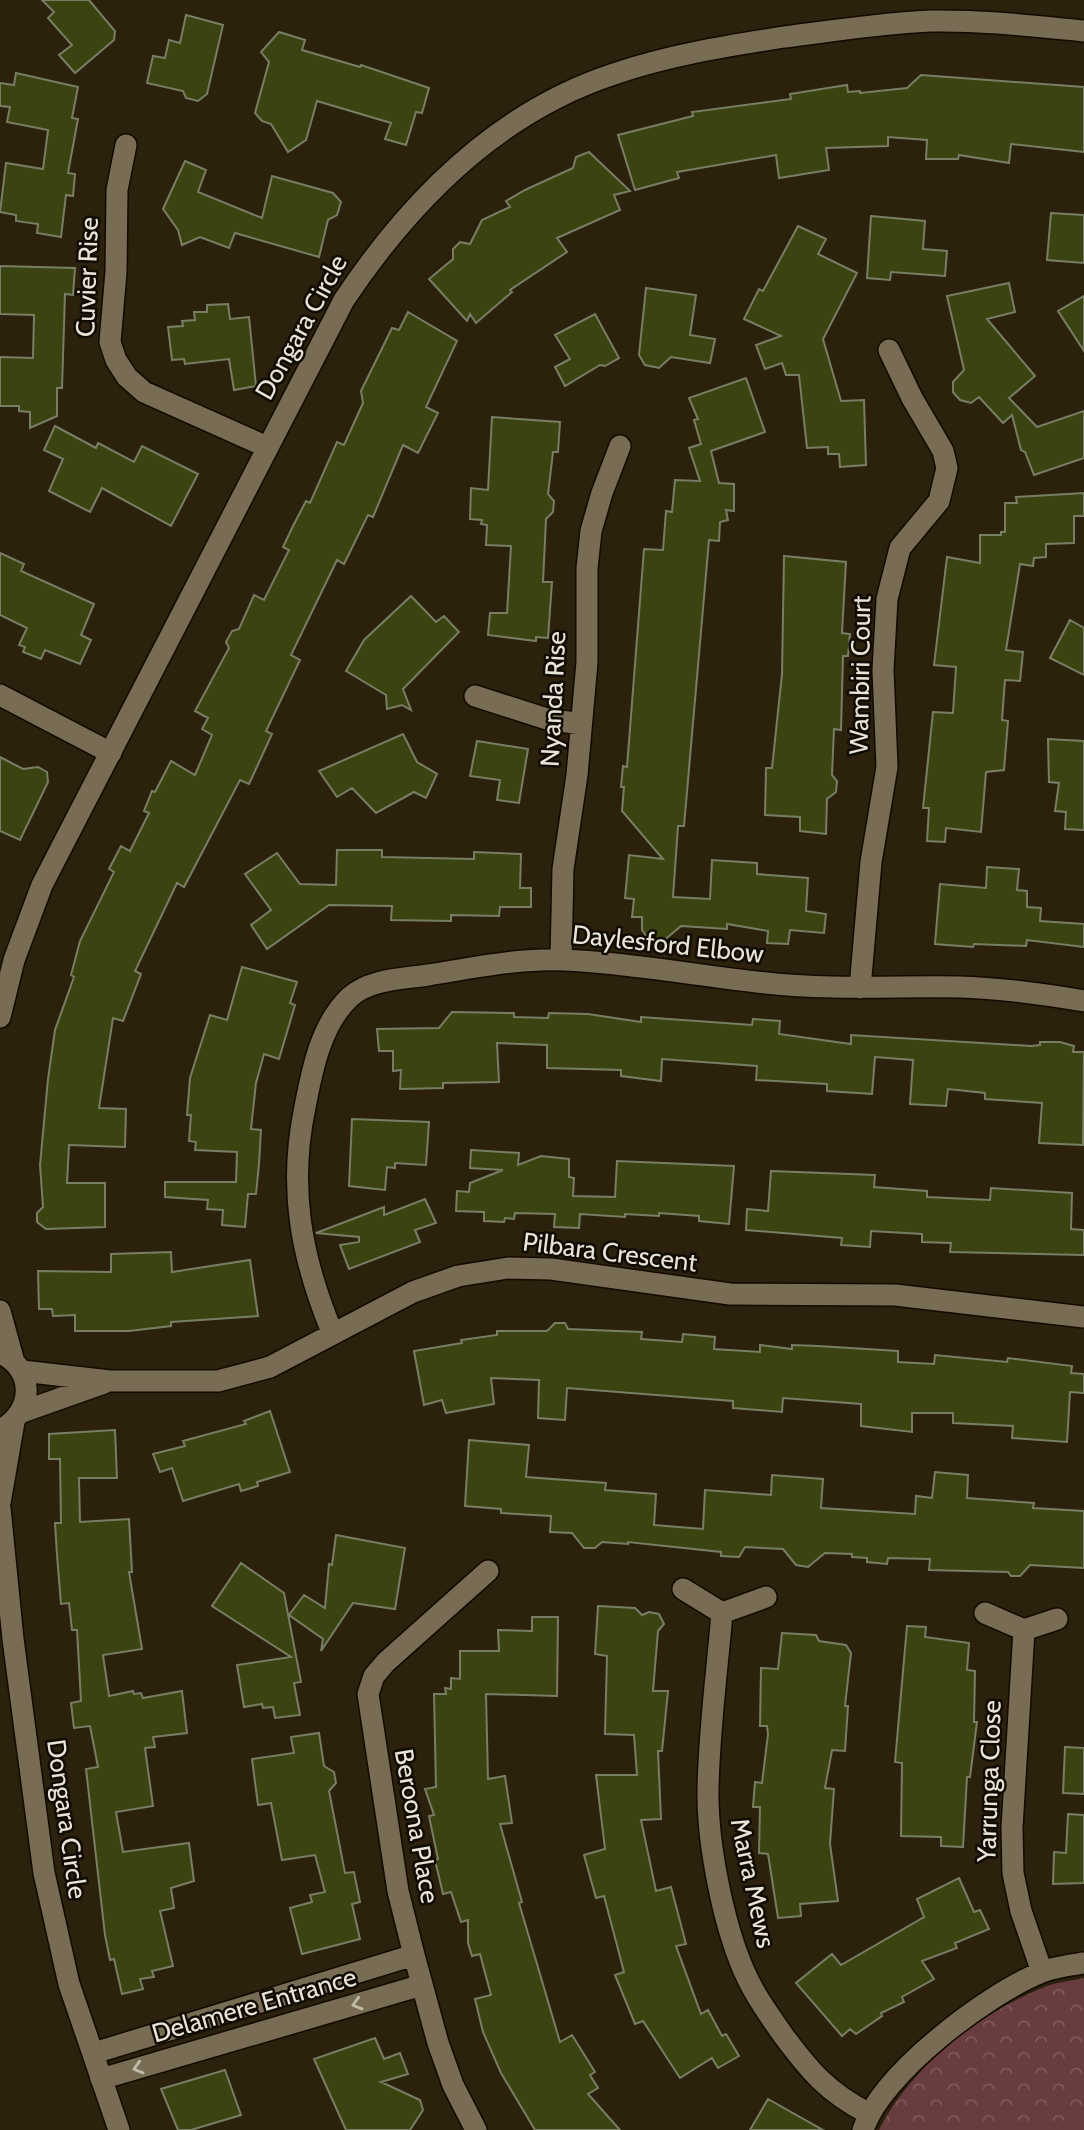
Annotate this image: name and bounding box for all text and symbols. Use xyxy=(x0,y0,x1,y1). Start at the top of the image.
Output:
street label: Cuvier Rise xyxy=(69,216,105,338)
street label: Dongara Circle xyxy=(248,249,354,405)
street label: Wambiri Court xyxy=(843,595,877,755)
street label: Nyanda Rise xyxy=(533,630,573,768)
street label: Daylesford Elbow xyxy=(571,918,766,970)
street label: Pilbara Crescent xyxy=(521,1225,699,1279)
street label: Yarrunga Close xyxy=(970,1700,1008,1863)
street label: Dongara Circle xyxy=(40,1737,94,1901)
street label: Beroona Place xyxy=(388,1746,446,1906)
street label: Marra Mews xyxy=(724,1815,782,1951)
street label: Delamere Entrance xyxy=(148,1961,360,2049)
one-way arrow xyxy=(351,1995,363,2010)
one-way arrow xyxy=(133,2059,145,2074)

